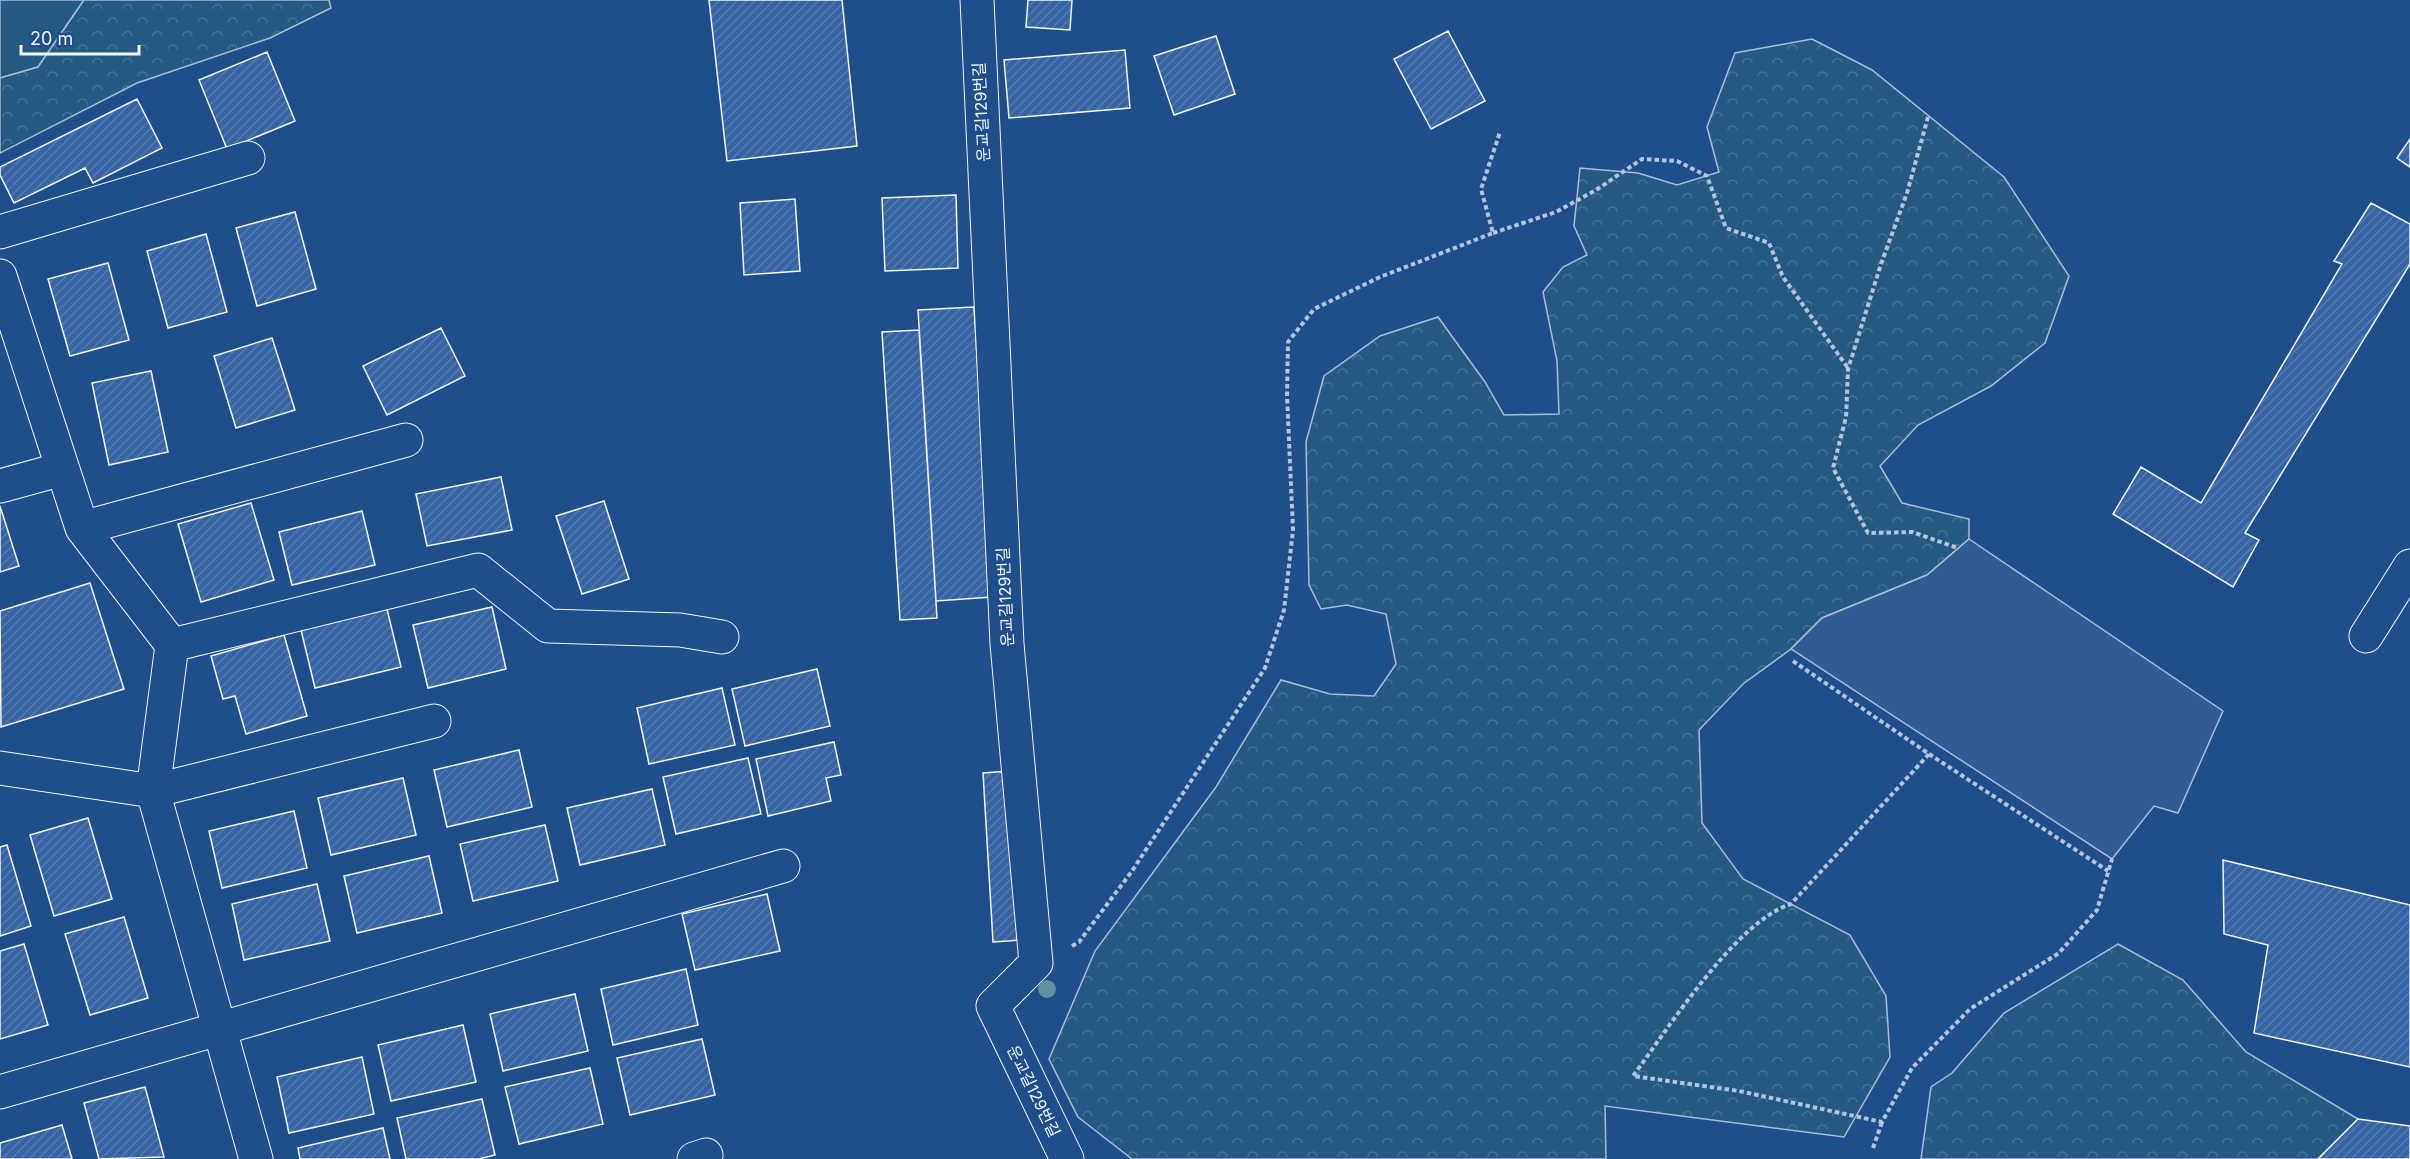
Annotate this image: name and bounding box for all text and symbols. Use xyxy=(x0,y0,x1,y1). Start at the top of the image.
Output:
scale bar xyxy=(21,18,140,56)
text: 20 m xyxy=(30,28,73,49)
street label: 운교길129번길 xyxy=(968,62,994,162)
street label: 운교길129번길 xyxy=(992,547,1018,647)
street label: 운교길129번길 xyxy=(1003,1042,1065,1140)

